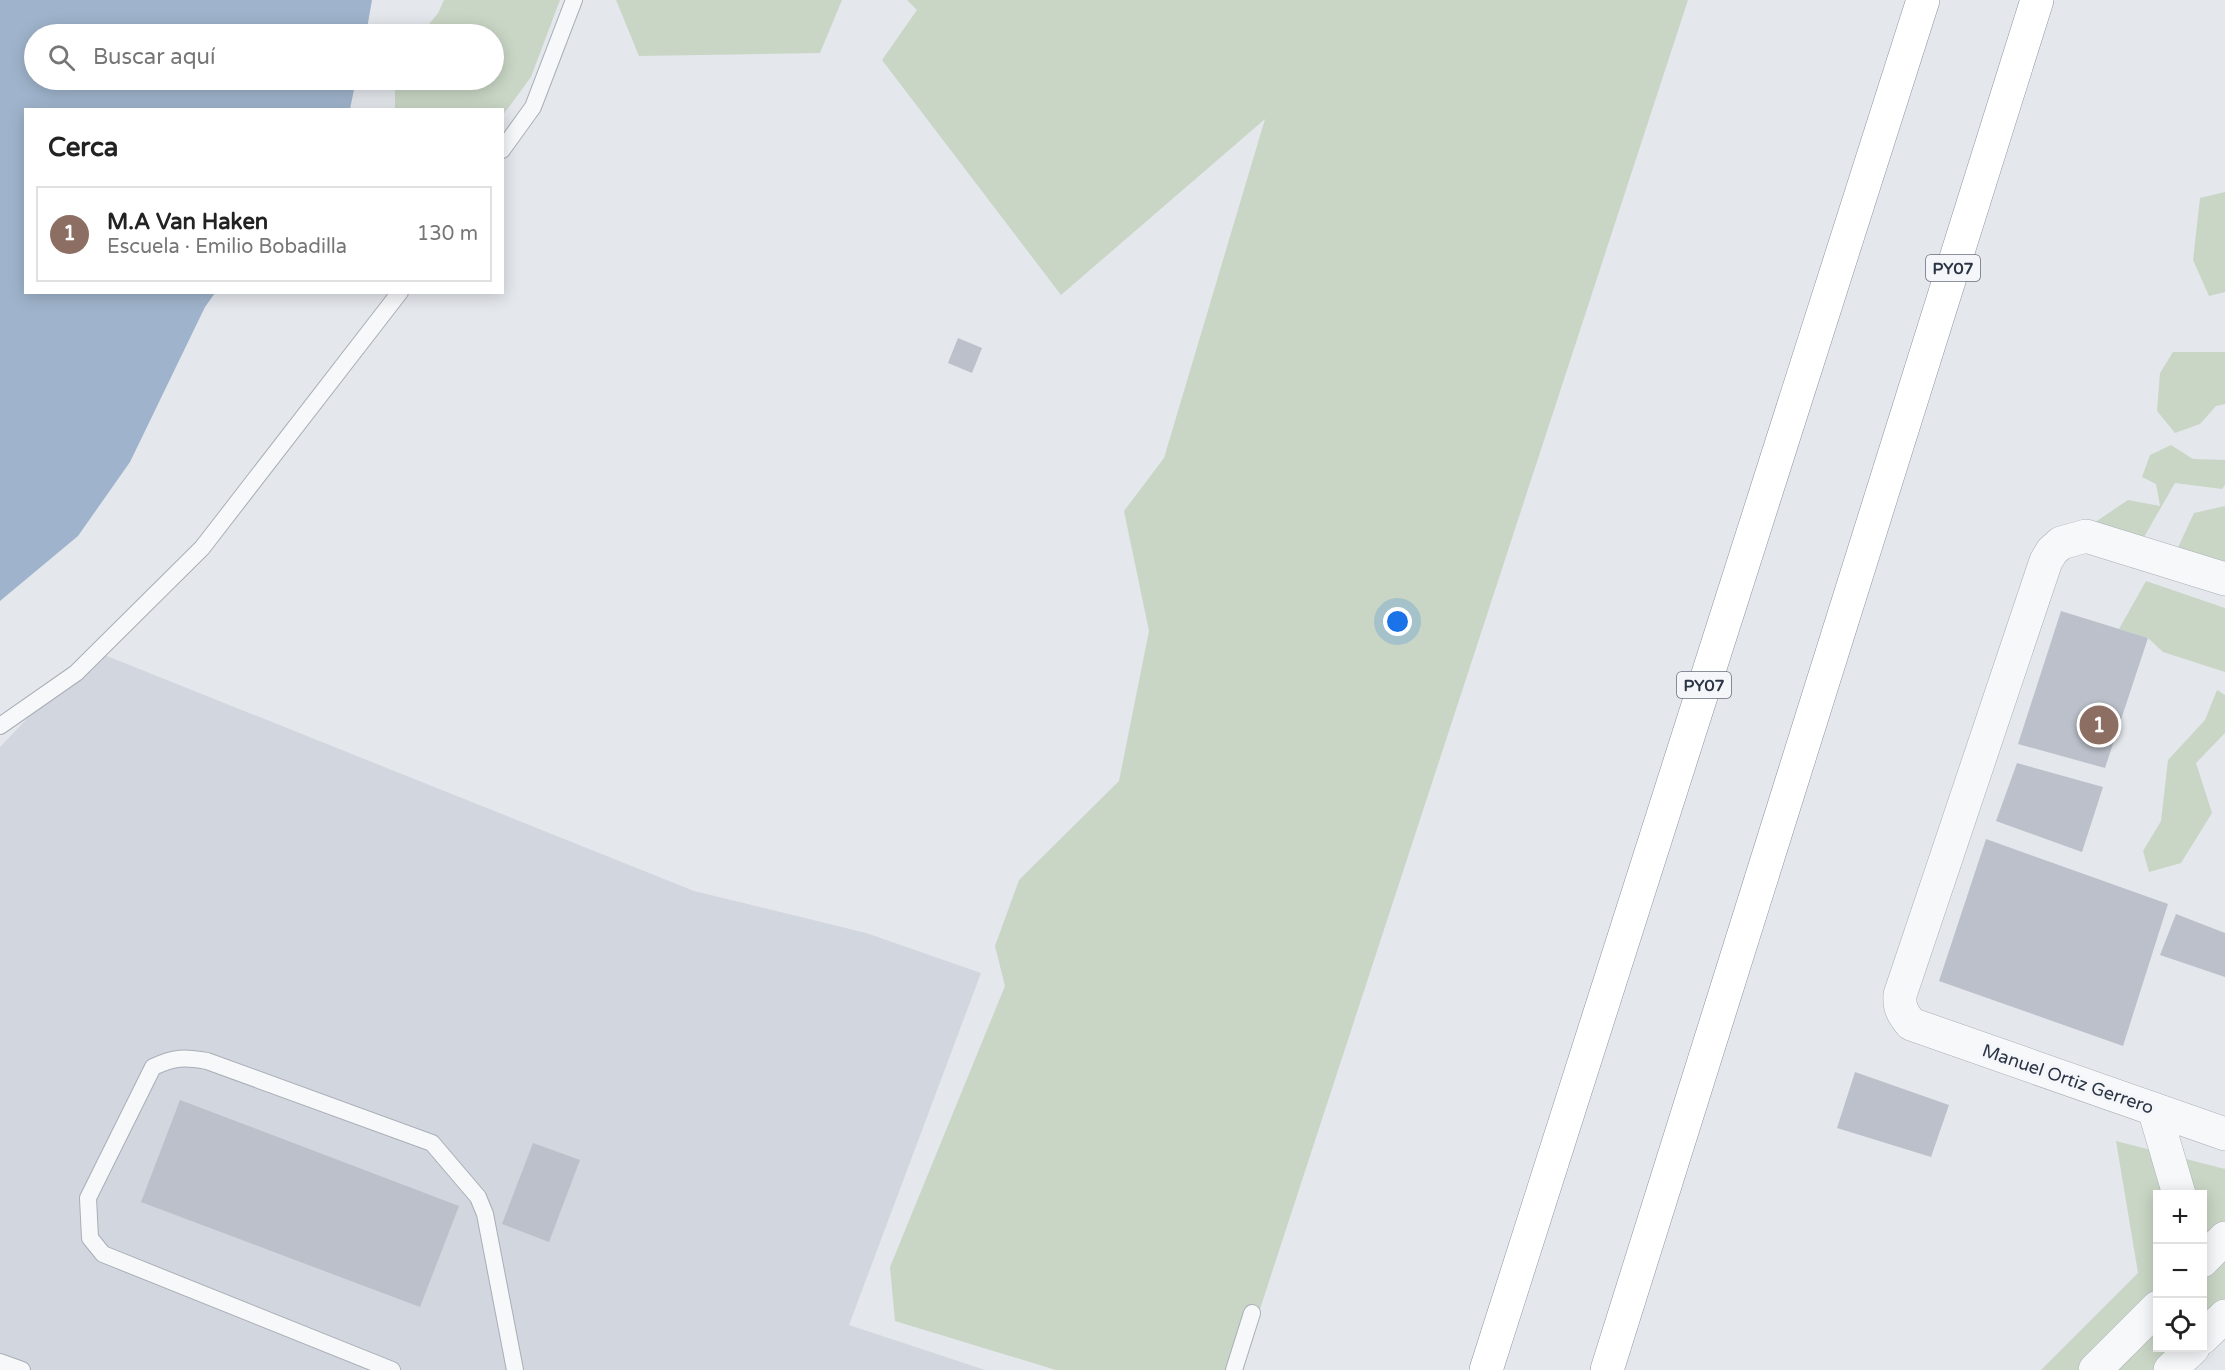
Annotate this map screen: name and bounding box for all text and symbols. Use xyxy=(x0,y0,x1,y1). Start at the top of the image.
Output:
search box xyxy=(24,24,504,90)
icon: search xyxy=(45,41,78,74)
text: Buscar aquí xyxy=(93,44,215,70)
text: Cerca xyxy=(48,132,118,163)
text: M.A Van Haken xyxy=(107,209,268,235)
text: 1 xyxy=(63,222,76,246)
text: 130 m xyxy=(417,222,478,246)
text: Escuela · Emilio Bobadilla xyxy=(107,235,347,259)
road number: PY07 xyxy=(1926,255,1980,281)
your location xyxy=(1383,607,1412,636)
road number: PY07 xyxy=(1677,672,1731,698)
pin: 1 xyxy=(2080,702,2118,748)
street label: Manuel Ortiz Gerrero xyxy=(1979,1039,2157,1119)
map controls xyxy=(2153,1190,2207,1352)
button: + xyxy=(2153,1190,2207,1244)
button: − xyxy=(2153,1244,2207,1298)
button: locate xyxy=(2153,1298,2207,1352)

